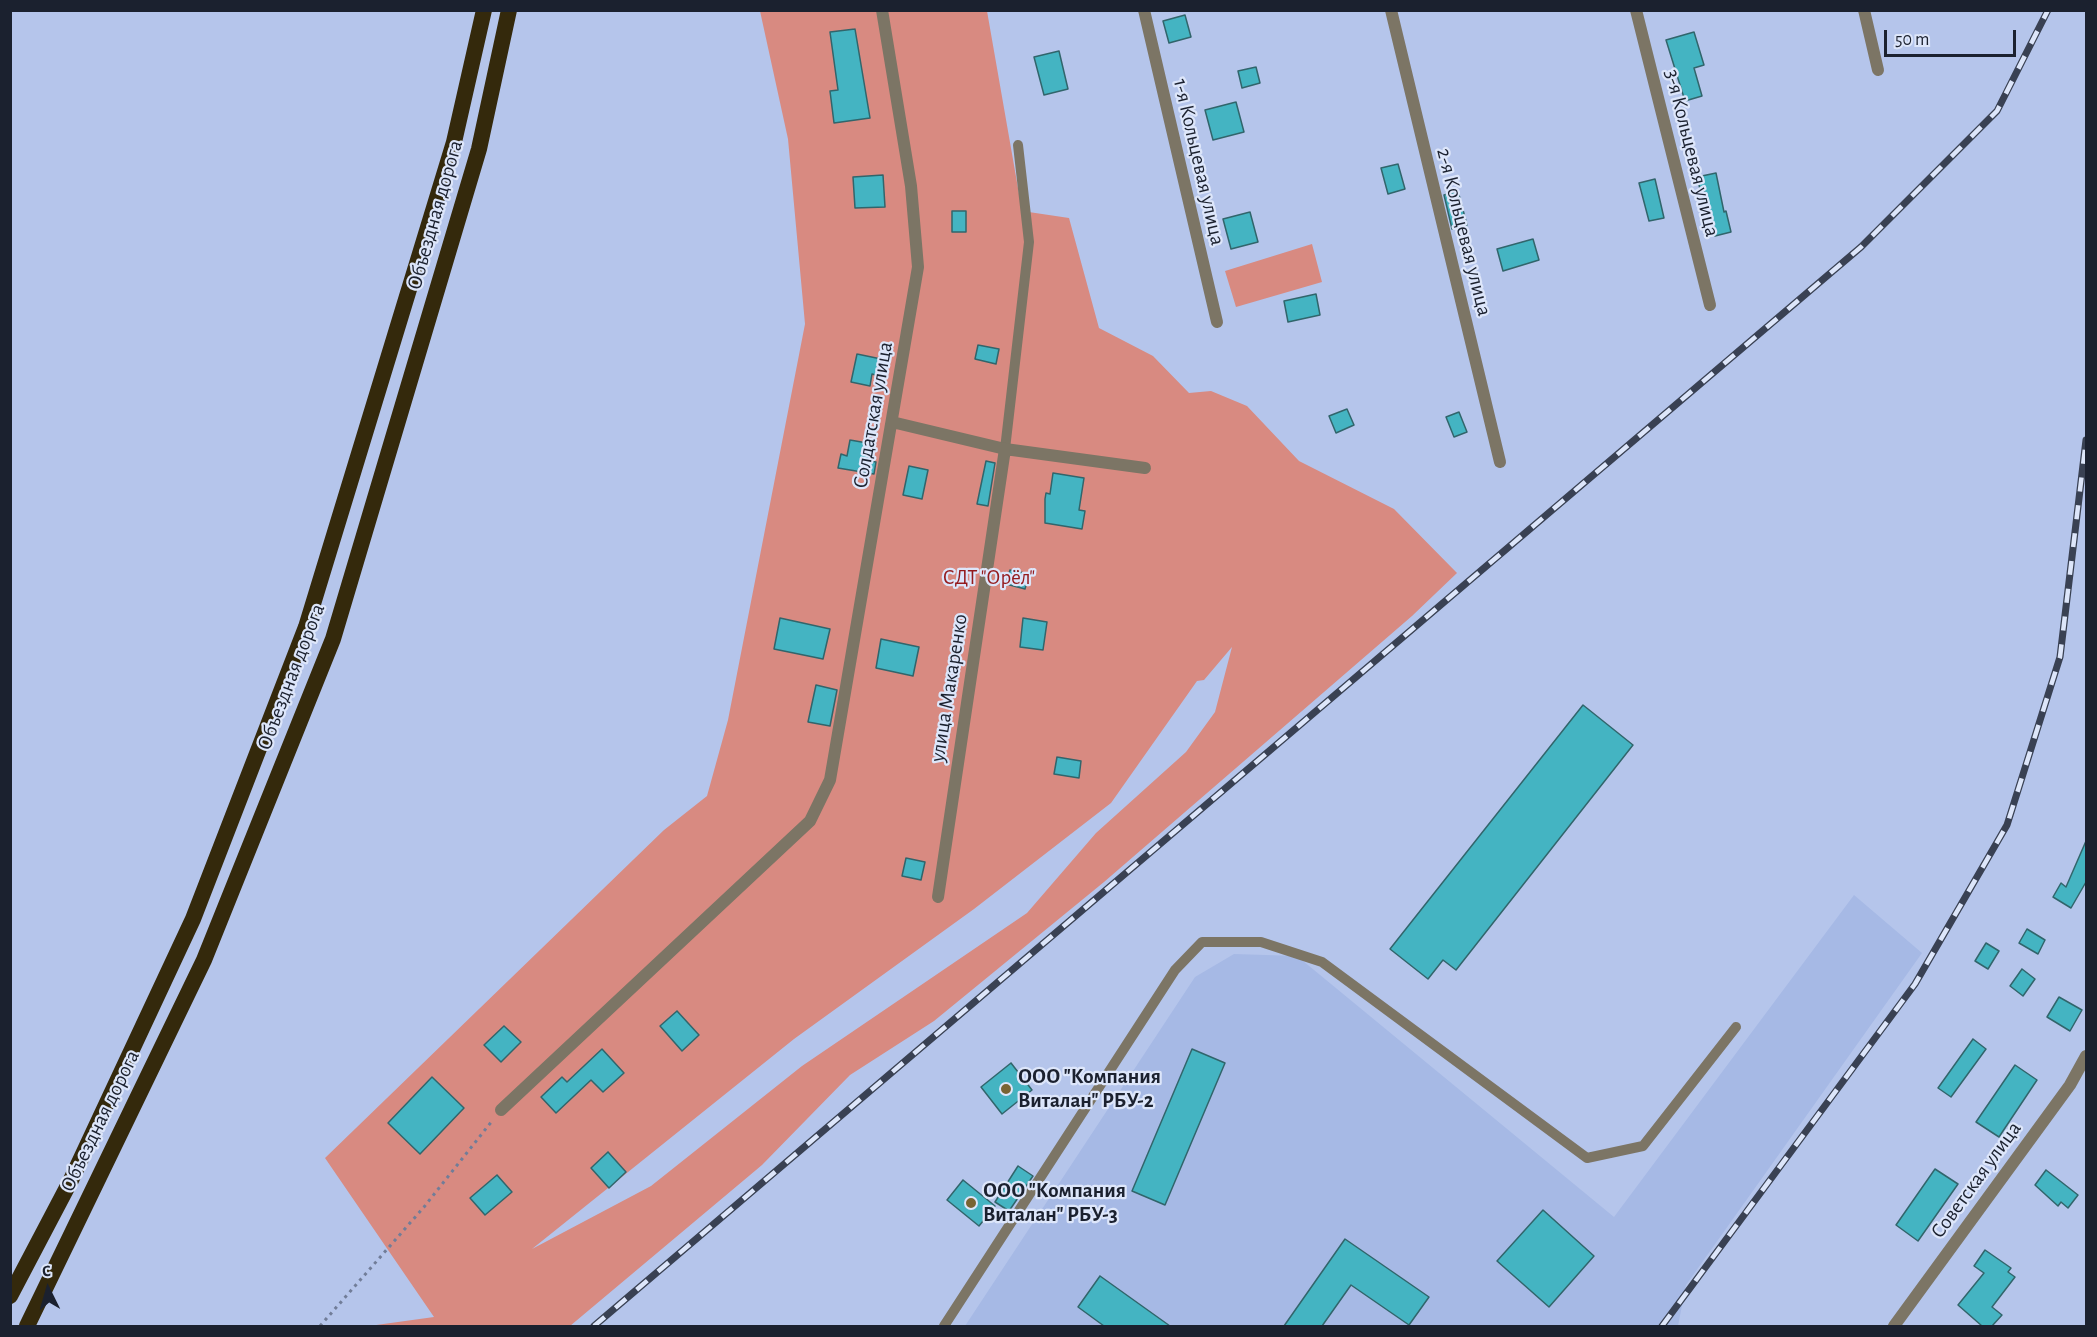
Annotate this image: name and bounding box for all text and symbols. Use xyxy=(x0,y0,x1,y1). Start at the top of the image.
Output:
scale bar xyxy=(1887,18,2019,56)
text: 50 m xyxy=(1895,31,1929,49)
street label: 3-я Кольцевая улица xyxy=(1659,67,1725,239)
street label: 1-я Кольцевая улица xyxy=(1168,76,1230,248)
street label: Объездная дорога xyxy=(402,137,468,293)
street label: 2-я Кольцевая улица xyxy=(1431,145,1497,319)
street label: Солдатская улица xyxy=(848,340,898,490)
park label: СДТ "Орёл" xyxy=(943,565,1035,591)
street label: Объездная дорога xyxy=(252,600,330,754)
street label: улица Макаренко xyxy=(925,612,973,764)
street label: Объездная дорога xyxy=(55,1046,145,1196)
place label: ООО "Компания Виталан" РБУ-2 xyxy=(1018,1064,1161,1114)
marker: ООО "Компания Виталан" РБУ-2 xyxy=(999,1082,1013,1096)
street label: Советская улица xyxy=(1925,1117,2027,1243)
place label: ООО "Компания Виталан" РБУ-3 xyxy=(983,1178,1126,1228)
marker: ООО "Компания Виталан" РБУ-3 xyxy=(964,1196,978,1210)
north arrow xyxy=(18,1259,78,1319)
text: С xyxy=(41,1263,52,1279)

